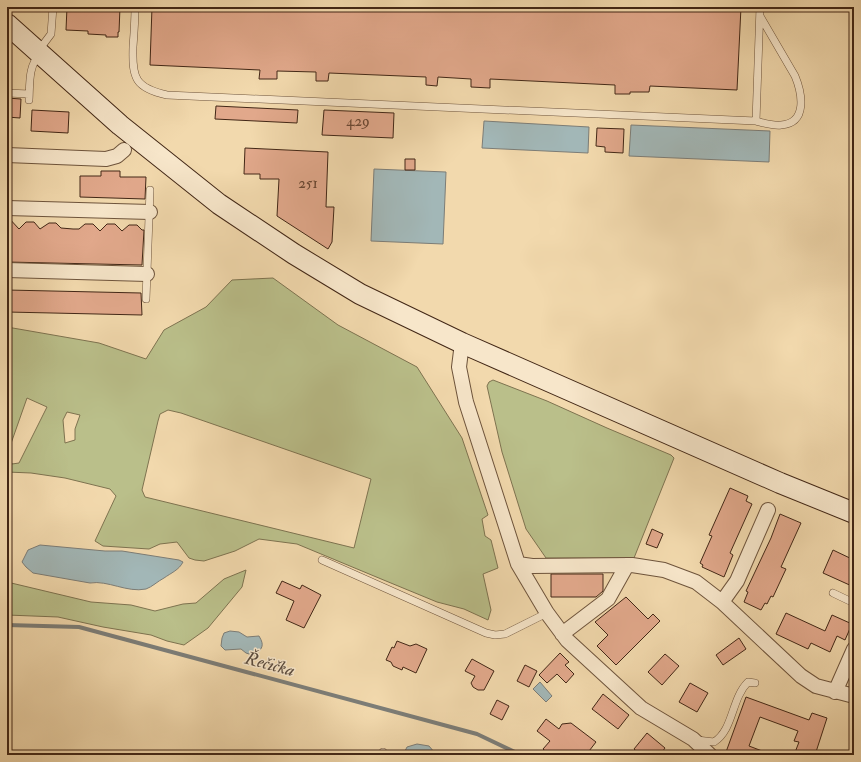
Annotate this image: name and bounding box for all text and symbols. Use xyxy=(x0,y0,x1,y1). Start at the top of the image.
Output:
house number: 429 xyxy=(346,112,370,131)
house number: 251 xyxy=(298,174,318,193)
water label: Řečička xyxy=(242,647,297,682)

